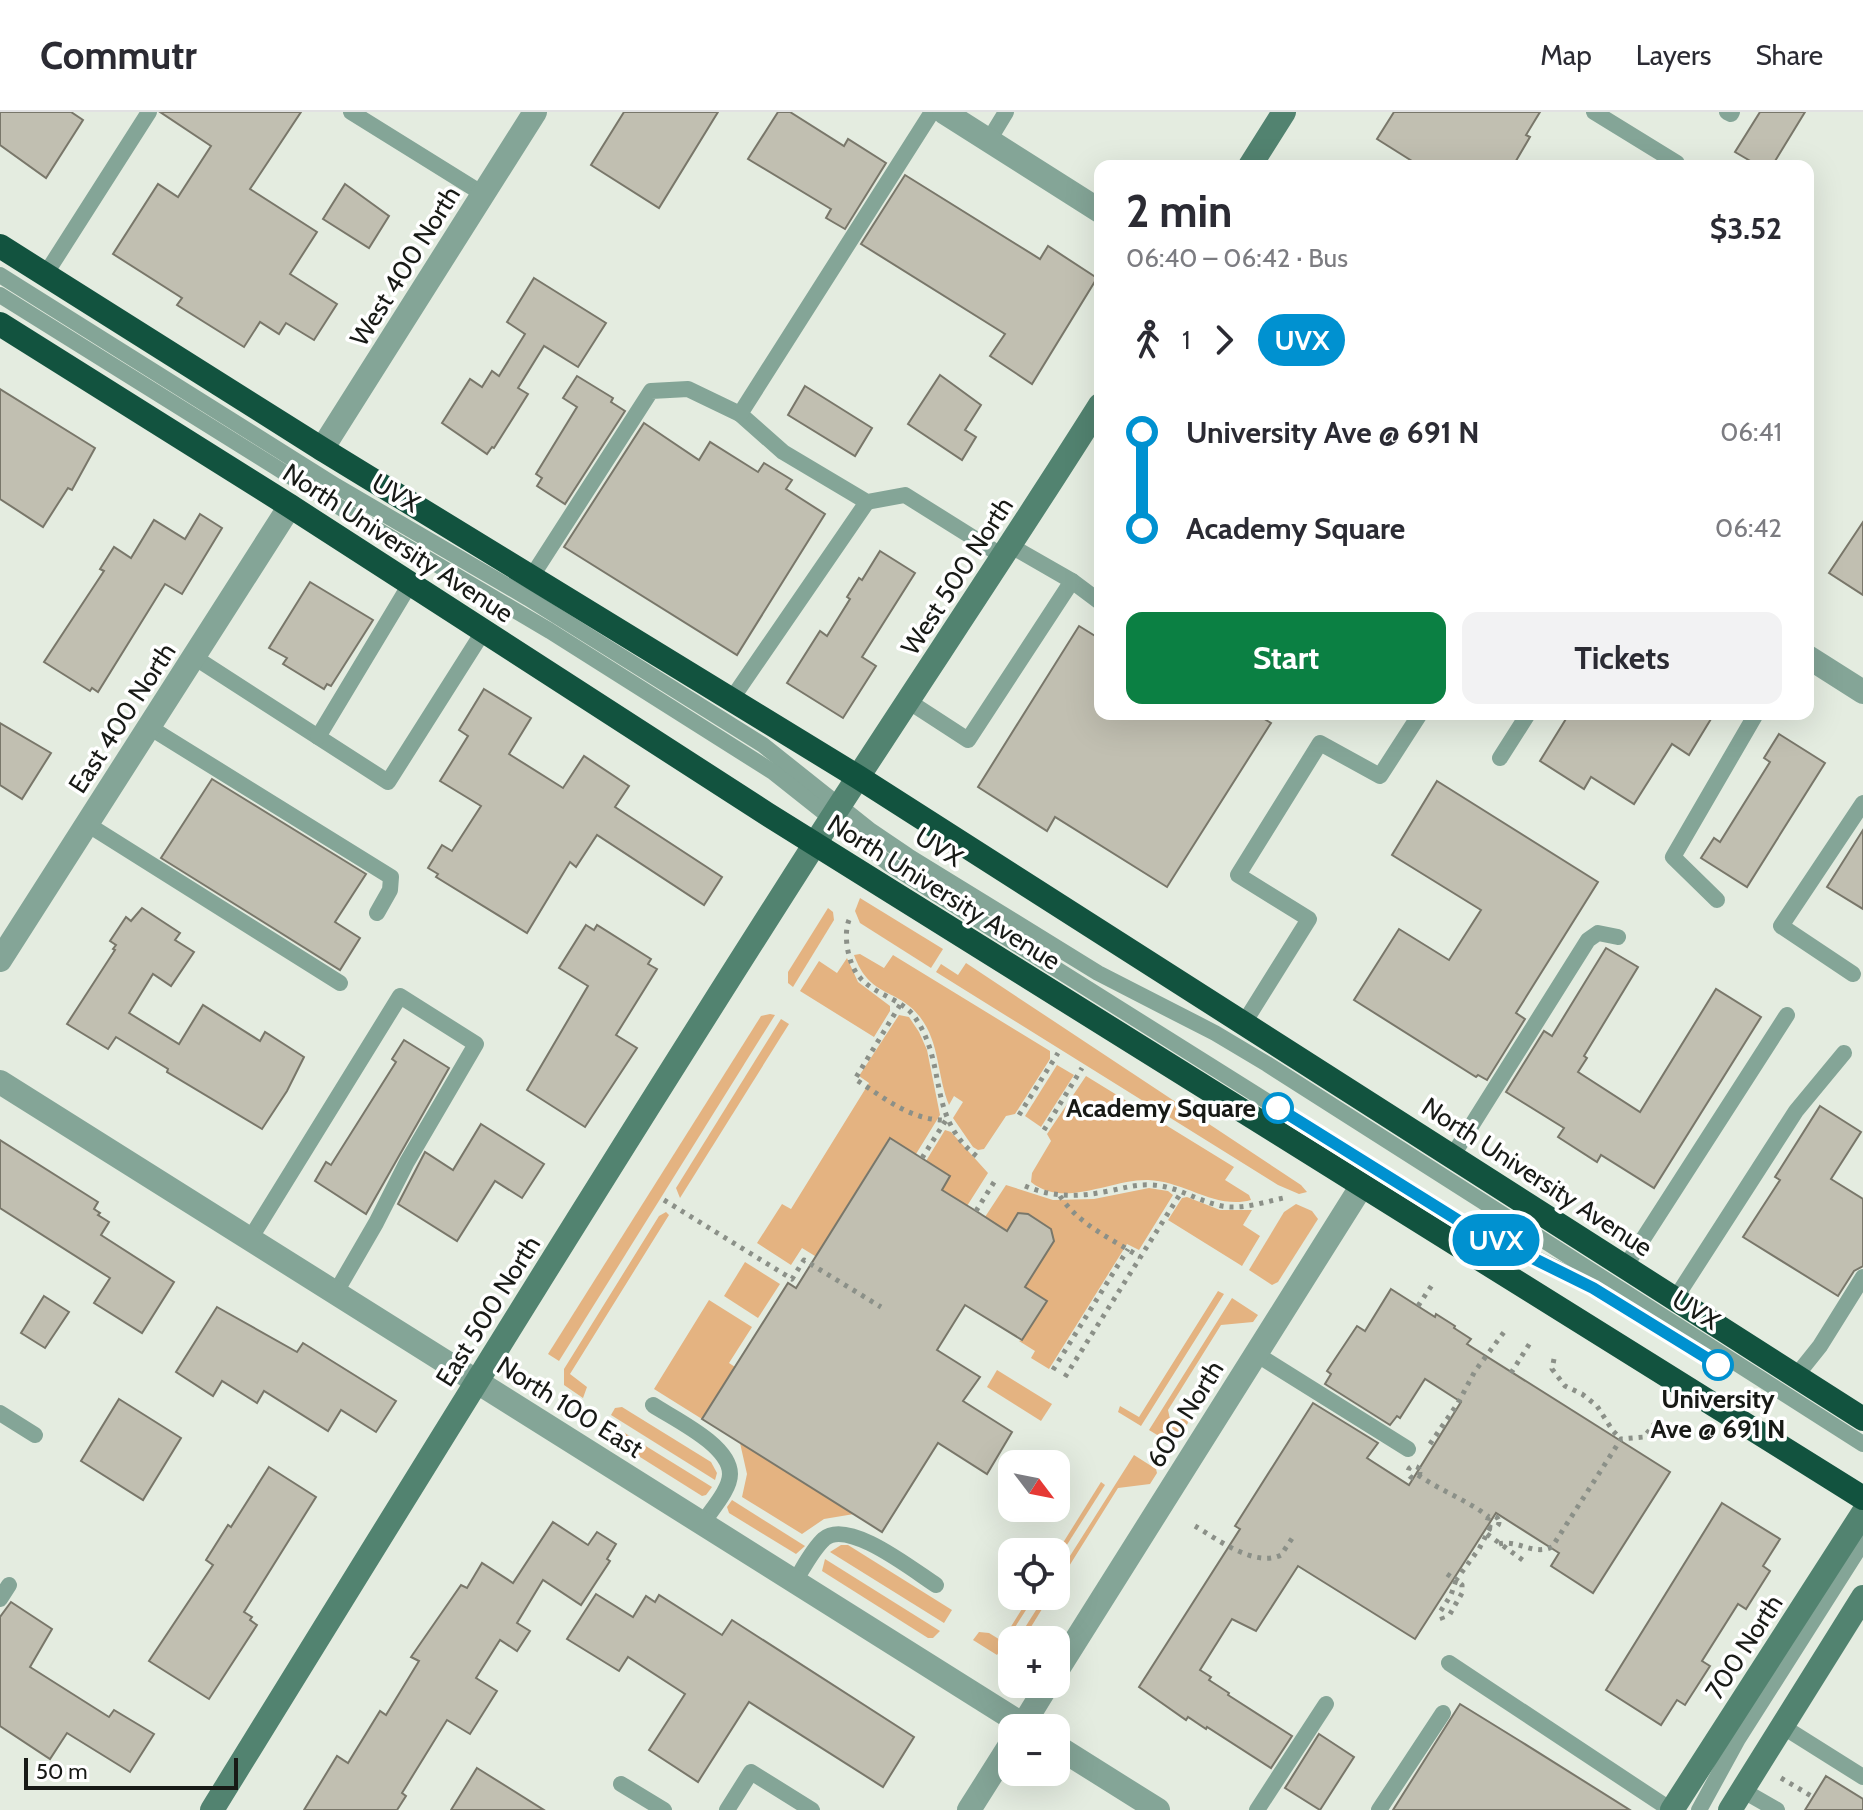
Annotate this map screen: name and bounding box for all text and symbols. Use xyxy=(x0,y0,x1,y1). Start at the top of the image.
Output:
text: Commutr xyxy=(40,32,197,79)
text: Map xyxy=(1540,38,1592,72)
text: Layers xyxy=(1636,38,1711,72)
text: Share xyxy=(1755,38,1823,72)
street label: West 400 North xyxy=(343,180,467,352)
text: 2 min xyxy=(1126,185,1232,238)
text: $3.52 xyxy=(1710,210,1782,247)
text: 06:40 – 06:42 · Bus xyxy=(1126,242,1348,274)
icon: walk xyxy=(1126,318,1170,362)
icon: forward xyxy=(1202,318,1246,362)
text: UVX xyxy=(1274,323,1329,357)
text: 1 xyxy=(1182,324,1190,356)
text: University Ave @ 691 N xyxy=(1186,414,1480,451)
text: 06:41 xyxy=(1720,416,1782,448)
street label: North University Avenue xyxy=(277,457,519,629)
street label: UVX xyxy=(366,467,426,520)
street label: West 500 North xyxy=(894,491,1020,661)
text: Academy Square xyxy=(1186,510,1405,547)
text: 06:42 xyxy=(1715,512,1782,544)
button: Start xyxy=(1126,612,1446,704)
button: Tickets xyxy=(1462,612,1782,704)
street label: East 400 North xyxy=(62,637,182,799)
street label: North University Avenue xyxy=(822,807,1066,977)
street label: UVX xyxy=(909,820,969,874)
street label: North University Avenue xyxy=(1416,1091,1658,1263)
place label: Academy Square xyxy=(1066,1092,1256,1124)
marker: Academy Square xyxy=(1263,1093,1293,1123)
line badge: UVX xyxy=(1450,1214,1542,1266)
text: UVX xyxy=(1469,1223,1523,1257)
street label: East 500 North xyxy=(429,1230,547,1392)
street label: UVX xyxy=(1666,1283,1726,1337)
street label: North 100 East xyxy=(491,1349,649,1465)
marker: University Ave @ 691 N xyxy=(1703,1350,1733,1380)
street label: 600 North xyxy=(1140,1355,1230,1473)
place label: University Ave @ 691 N xyxy=(1651,1383,1785,1445)
north arrow xyxy=(998,1450,1070,1522)
map controls xyxy=(998,1450,1070,1786)
button: locate xyxy=(998,1538,1070,1610)
street label: 700 North xyxy=(1698,1589,1790,1705)
button: + xyxy=(998,1626,1070,1698)
button: − xyxy=(998,1714,1070,1786)
scale bar xyxy=(24,1754,238,1790)
text: 50 m xyxy=(36,1758,88,1785)

